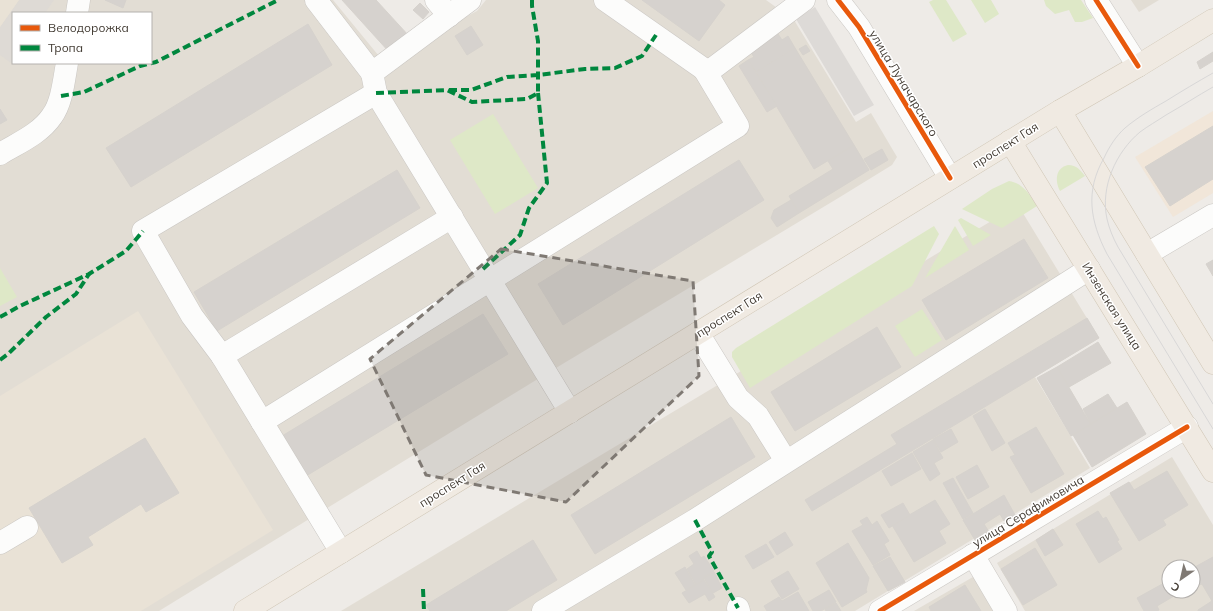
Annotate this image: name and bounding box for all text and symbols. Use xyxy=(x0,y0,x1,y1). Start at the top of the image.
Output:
legend xyxy=(12,12,152,64)
text: Велодорожка xyxy=(48,20,129,35)
street label: улица Луначарского xyxy=(866,27,942,139)
text: Тропа xyxy=(48,40,83,55)
street label: проспект Гая xyxy=(969,119,1041,171)
street label: Инзенская улица xyxy=(1079,259,1145,353)
street label: проспект Гая xyxy=(693,288,765,340)
street label: проспект Гая xyxy=(416,458,488,510)
street label: улица Серафимовича xyxy=(970,472,1086,550)
north arrow xyxy=(1161,559,1201,599)
text: С xyxy=(1168,579,1182,595)

